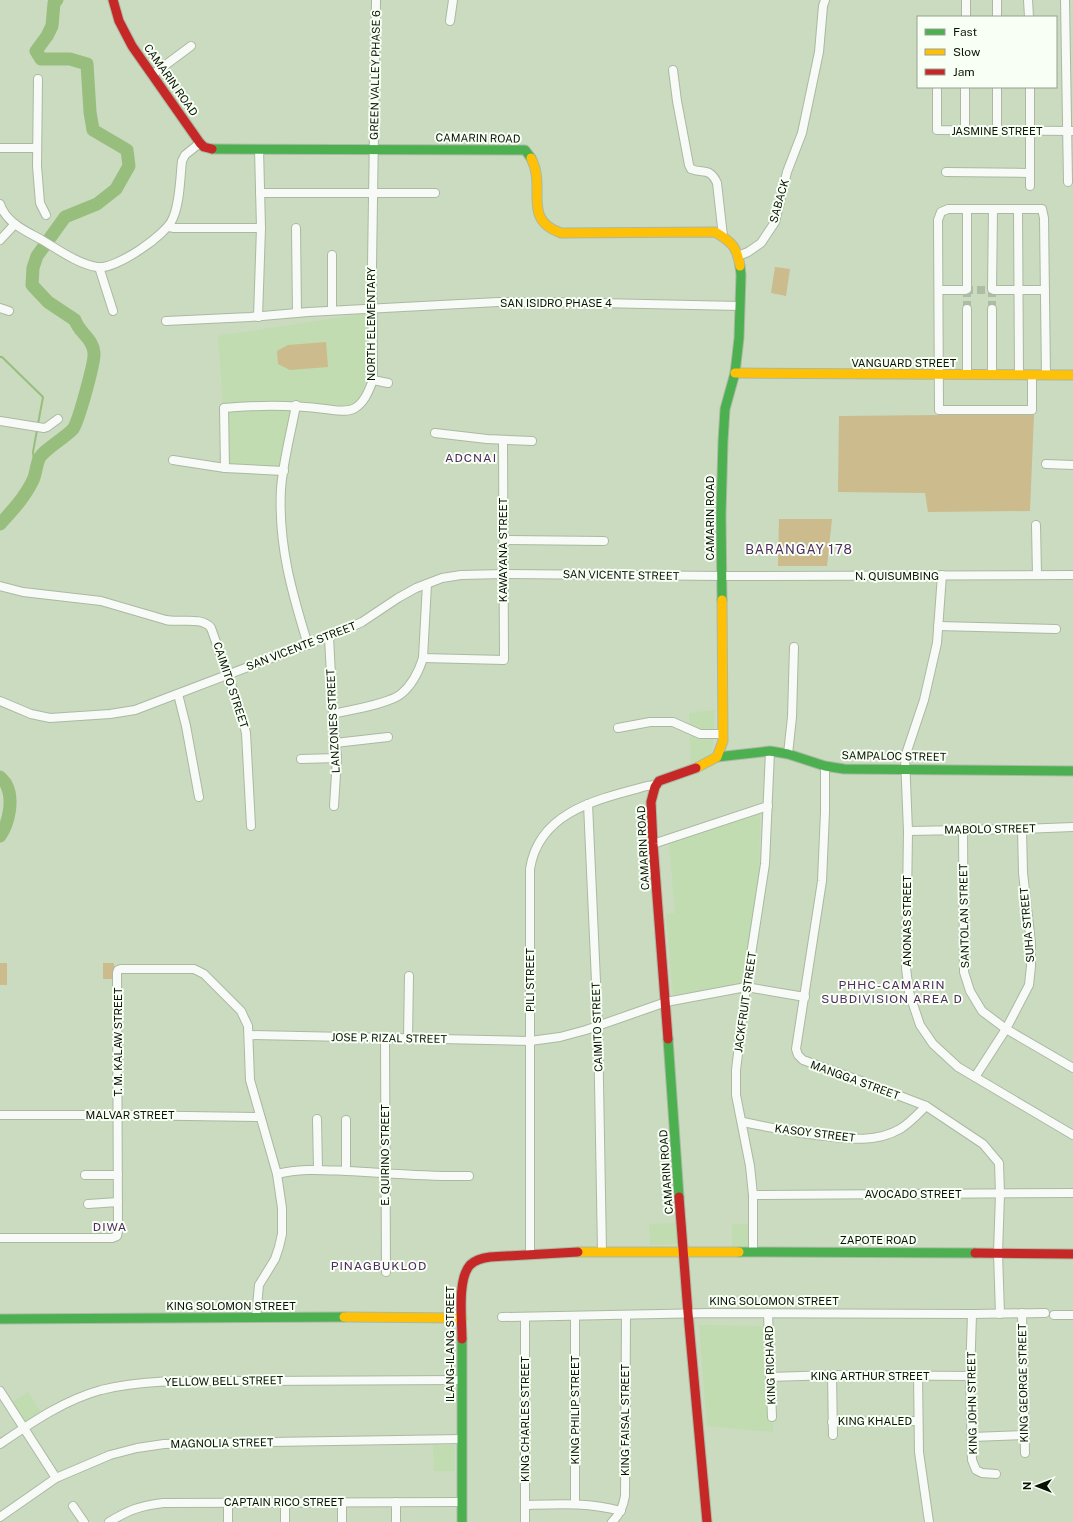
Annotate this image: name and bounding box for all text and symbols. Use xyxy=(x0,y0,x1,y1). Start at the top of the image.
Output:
street label: GREEN VALLEY PHASE 6 xyxy=(368,10,382,140)
legend xyxy=(917,16,1057,88)
text: Fast xyxy=(953,25,978,39)
street label: CAMARIN ROAD xyxy=(142,42,200,118)
text: Slow xyxy=(953,45,981,59)
text: Jam xyxy=(953,65,975,79)
street label: JASMINE STREET xyxy=(951,125,1043,137)
street label: CAMARIN ROAD xyxy=(436,131,521,145)
street label: SABACK xyxy=(767,177,791,224)
street label: NORTH ELEMENTARY xyxy=(365,267,377,381)
street label: SAN ISIDRO PHASE 4 xyxy=(500,297,612,309)
street label: VANGUARD STREET xyxy=(852,357,957,369)
district label: ADCNAI xyxy=(445,451,497,465)
street label: CAMARIN ROAD xyxy=(704,475,716,560)
street label: KAWAYANA STREET xyxy=(497,497,509,602)
district label: BARANGAY 178 xyxy=(745,542,853,557)
street label: SAN VICENTE STREET xyxy=(563,568,680,582)
street label: N. QUISUMBING xyxy=(855,570,939,582)
street label: SAN VICENTE STREET xyxy=(244,619,358,672)
street label: CAIMITO STREET xyxy=(211,640,251,730)
street label: LANZONES STREET xyxy=(324,668,342,774)
street label: SAMPALOC STREET xyxy=(841,749,947,763)
street label: CAMARIN ROAD xyxy=(635,805,651,891)
street label: MABOLO STREET xyxy=(944,822,1036,836)
street label: SANTOLAN STREET xyxy=(957,863,971,968)
street label: ANONAS STREET xyxy=(901,875,913,967)
street label: SUHA STREET xyxy=(1018,886,1036,963)
street label: PILI STREET xyxy=(524,948,536,1012)
street label: JACKFRUIT STREET xyxy=(732,950,758,1053)
district label: PHHC-CAMARIN SUBDIVISION AREA D xyxy=(821,978,963,1006)
street label: CAIMITO STREET xyxy=(589,981,605,1072)
street label: T. M. KALAW STREET xyxy=(112,987,124,1096)
street label: JOSE P. RIZAL STREET xyxy=(331,1031,448,1045)
street label: MANGGA STREET xyxy=(809,1058,902,1102)
street label: E. QUIRINO STREET xyxy=(379,1104,391,1206)
street label: MALVAR STREET xyxy=(86,1109,175,1121)
street label: KASOY STREET xyxy=(774,1122,856,1144)
street label: CAMARIN ROAD xyxy=(657,1129,675,1215)
street label: AVOCADO STREET xyxy=(864,1188,962,1200)
district label: DIWA xyxy=(93,1220,127,1234)
street label: ZAPOTE ROAD xyxy=(840,1234,917,1246)
district label: PINAGBUKLOD xyxy=(331,1259,427,1273)
street label: ILANG-ILANG STREET xyxy=(444,1286,456,1402)
street label: KING SOLOMON STREET xyxy=(709,1295,839,1307)
street label: KING SOLOMON STREET xyxy=(166,1300,296,1312)
street label: KING GEORGE STREET xyxy=(1016,1323,1030,1443)
street label: KING RICHARD xyxy=(763,1325,777,1405)
street label: KING JOHN STREET xyxy=(965,1351,979,1455)
street label: KING PHILIP STREET xyxy=(569,1355,581,1464)
street label: KING CHARLES STREET xyxy=(519,1356,531,1482)
street label: KING FAISAL STREET xyxy=(619,1364,631,1476)
street label: KING ARTHUR STREET xyxy=(810,1370,930,1382)
street label: YELLOW BELL STREET xyxy=(165,1374,284,1388)
street label: KING KHALED xyxy=(838,1415,913,1427)
street label: MAGNOLIA STREET xyxy=(170,1436,274,1450)
north arrow xyxy=(1017,1466,1057,1506)
text: N xyxy=(1021,1482,1033,1490)
street label: CAPTAIN RICO STREET xyxy=(224,1496,345,1508)

